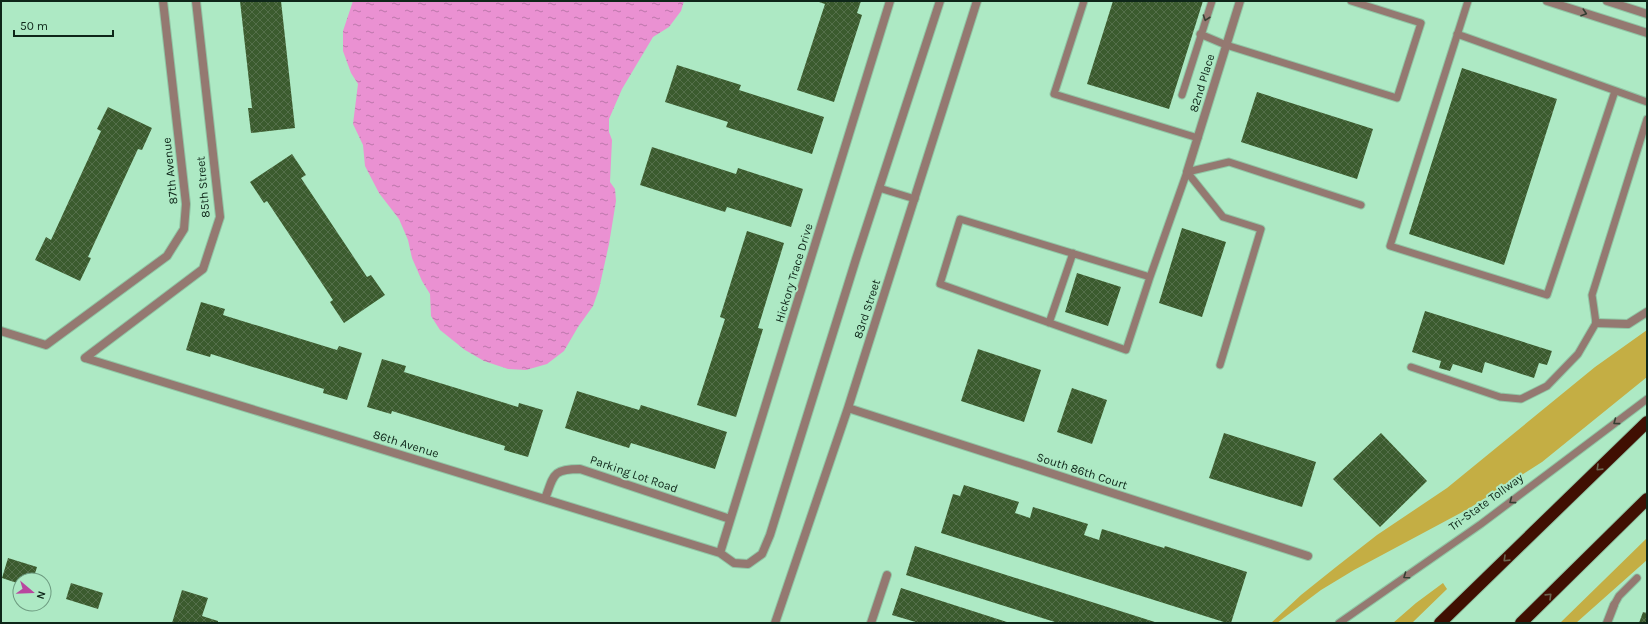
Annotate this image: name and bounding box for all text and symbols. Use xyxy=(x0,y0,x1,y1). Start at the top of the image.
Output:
one-way arrow xyxy=(1581,8,1588,17)
scale bar xyxy=(14,12,113,38)
one-way arrow xyxy=(1202,14,1211,21)
text: 50 m xyxy=(20,19,48,33)
street label: 82nd Place xyxy=(1186,52,1218,114)
street label: 87th Avenue xyxy=(160,137,180,205)
street label: 85th Street xyxy=(193,155,213,218)
street label: Hickory Trace Drive xyxy=(772,222,816,324)
street label: 83rd Street xyxy=(851,277,883,341)
one-way arrow xyxy=(1613,417,1620,424)
street label: 86th Avenue xyxy=(371,427,441,461)
street label: South 86th Court xyxy=(1035,450,1130,492)
street label: Parking Lot Road xyxy=(588,452,680,496)
one-way arrow xyxy=(1596,464,1604,471)
street label: Tri-State Tollway xyxy=(1446,470,1526,534)
one-way arrow xyxy=(1510,496,1517,503)
one-way arrow xyxy=(1503,554,1511,562)
one-way arrow xyxy=(1404,571,1411,578)
north arrow xyxy=(12,572,52,612)
text: N xyxy=(34,589,48,601)
one-way arrow xyxy=(1544,593,1552,601)

